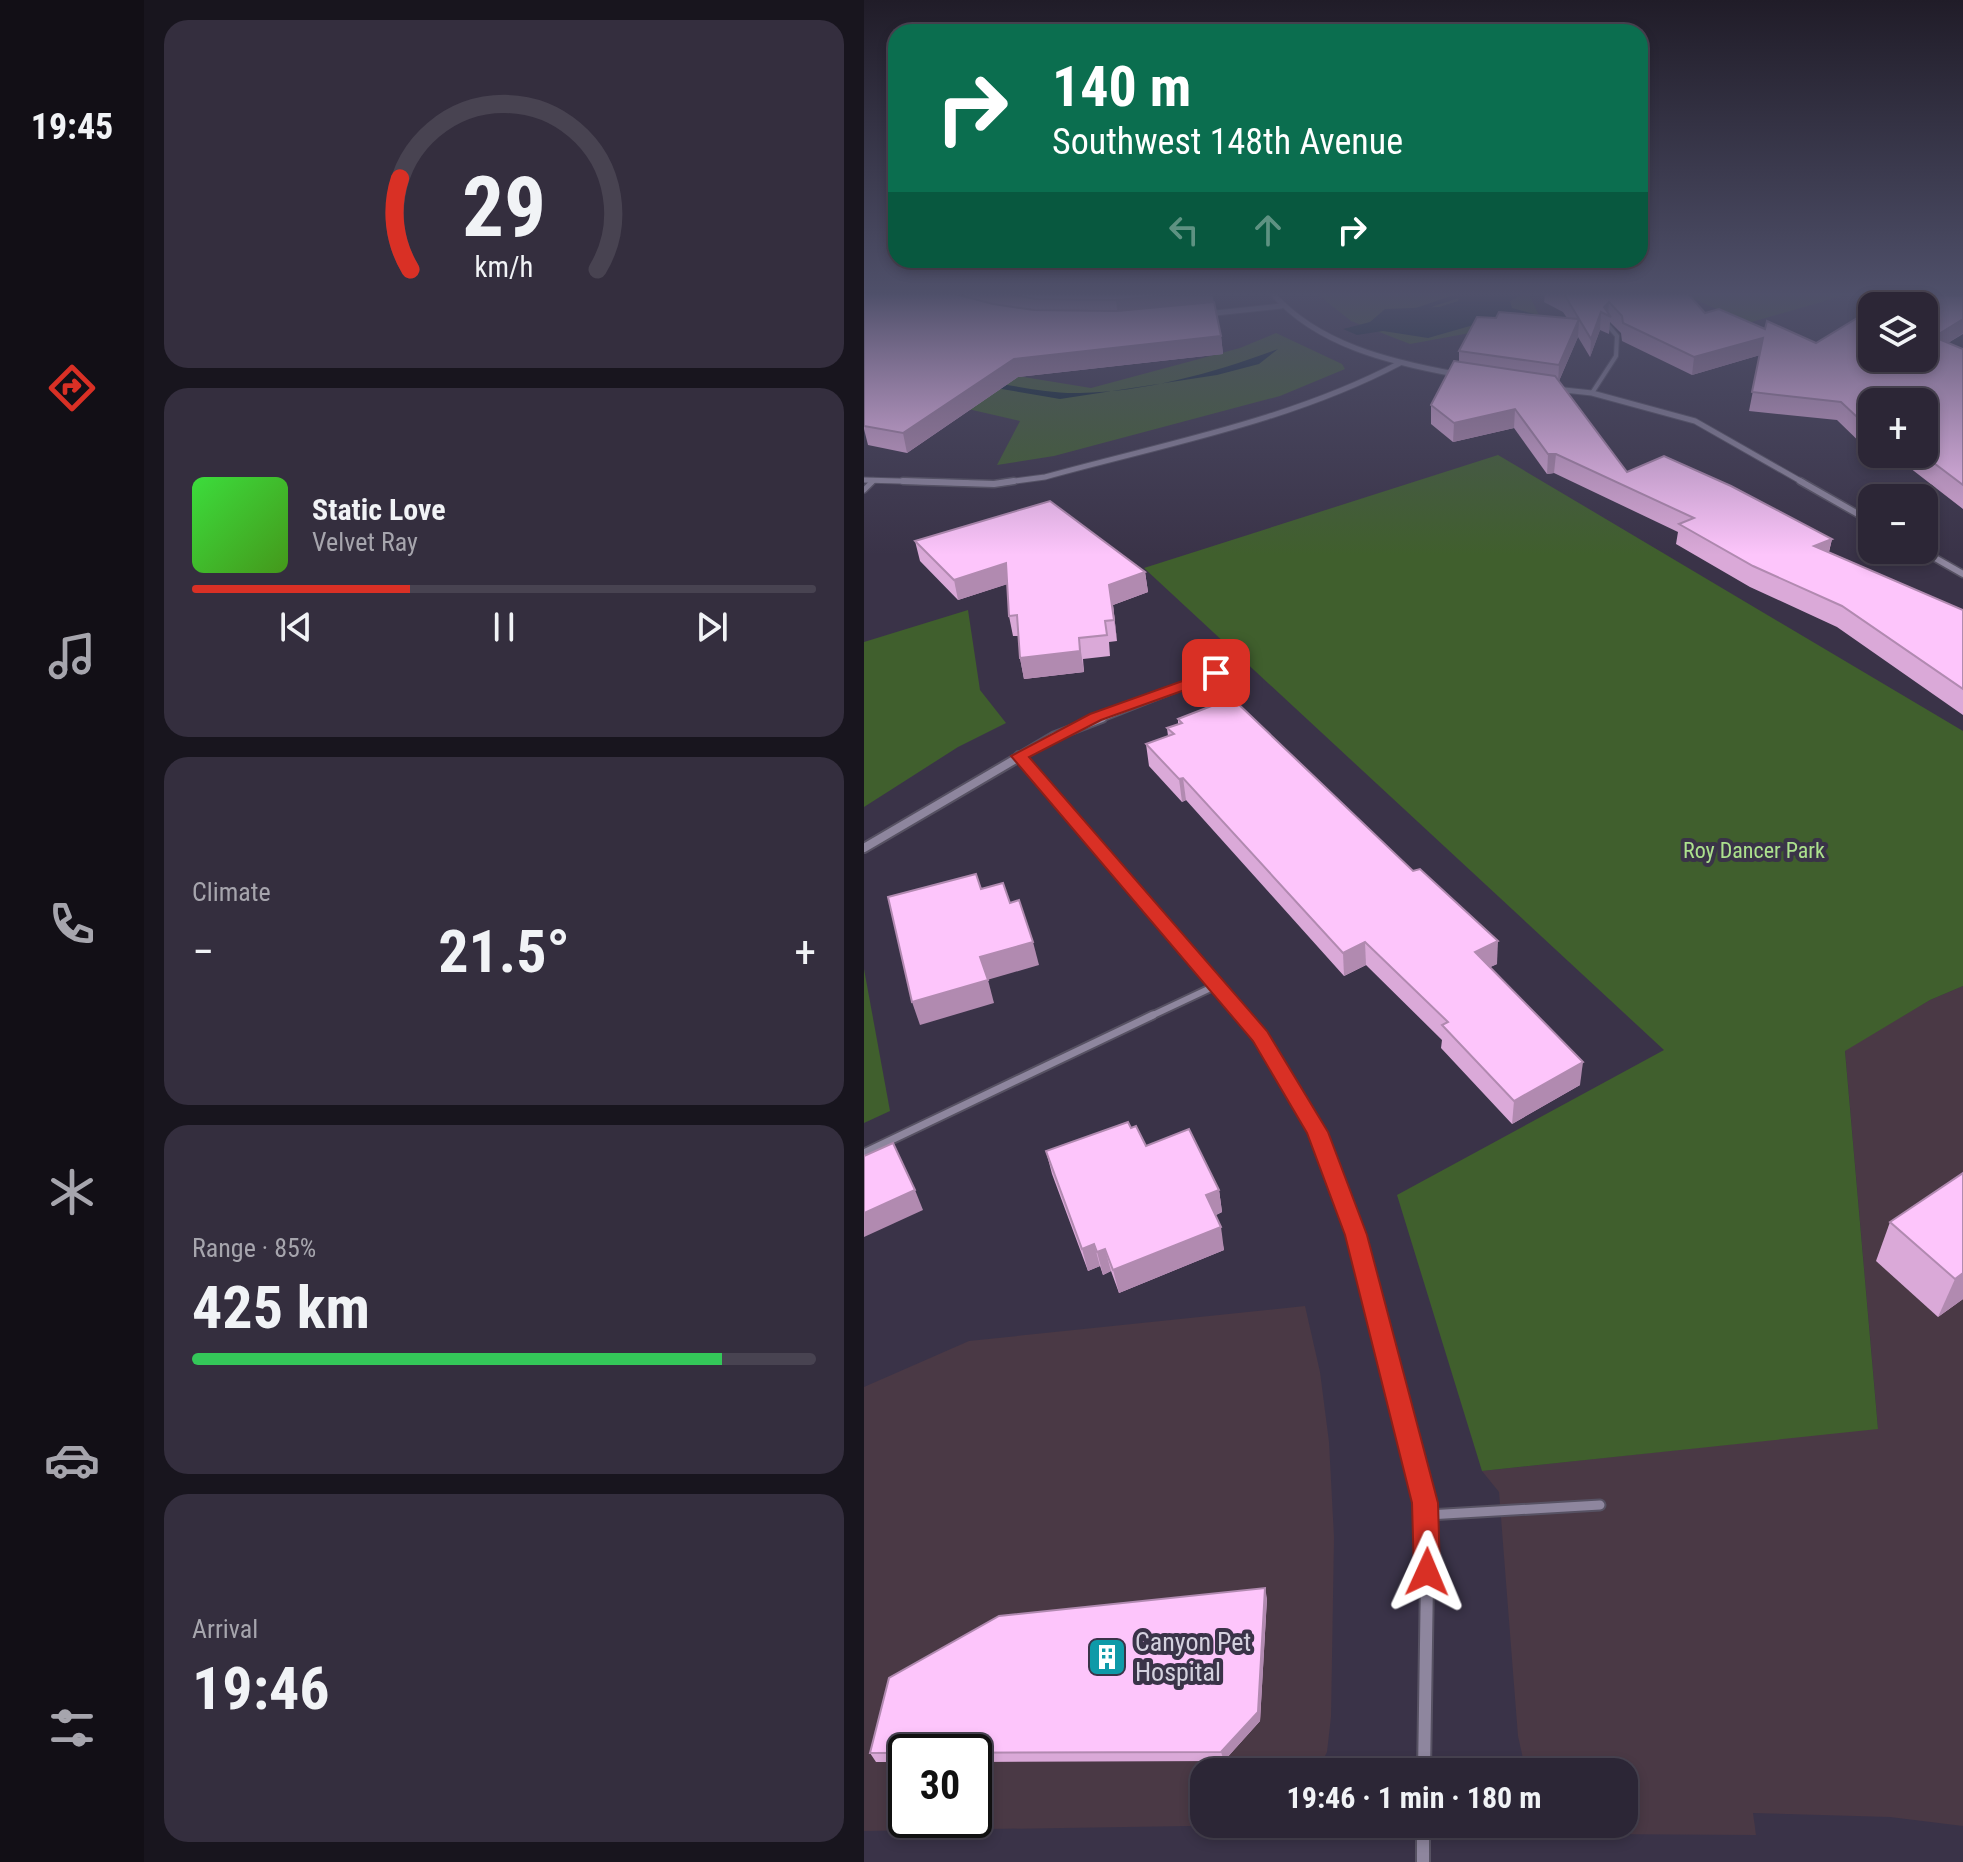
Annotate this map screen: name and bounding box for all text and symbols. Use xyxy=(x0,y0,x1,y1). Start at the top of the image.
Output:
text: 140 m xyxy=(1052,54,1191,120)
icon: right xyxy=(920,56,1024,160)
text: 19:45 xyxy=(31,106,113,148)
text: Southwest 148th Avenue xyxy=(1052,121,1403,163)
text: 29 xyxy=(462,159,546,256)
icon: left xyxy=(1162,208,1206,252)
icon: ahead xyxy=(1246,208,1290,252)
icon: right xyxy=(1330,208,1374,252)
text: km/h xyxy=(475,250,533,284)
map controls xyxy=(1858,292,1938,564)
button: layers xyxy=(1858,292,1938,372)
icon: directions xyxy=(44,360,100,416)
button: + xyxy=(1858,388,1938,468)
button: − xyxy=(1858,484,1938,564)
text: Static Love xyxy=(312,492,446,527)
text: Velvet Ray xyxy=(312,527,418,557)
icon: previous xyxy=(274,605,318,649)
icon: pause xyxy=(482,605,526,649)
icon: next xyxy=(690,605,734,649)
icon: music xyxy=(44,628,100,684)
pin xyxy=(1182,639,1250,707)
icon: arrive xyxy=(1194,651,1238,695)
park label: Roy Dancer Park xyxy=(1683,838,1825,863)
text: Climate xyxy=(192,877,271,907)
icon: phone xyxy=(44,896,100,952)
text: 21.5° xyxy=(438,916,570,987)
text: − xyxy=(192,926,214,978)
text: + xyxy=(794,926,816,978)
icon: climate xyxy=(44,1164,100,1220)
text: Range · 85% xyxy=(192,1233,316,1263)
text: 425 km xyxy=(192,1272,370,1343)
icon: car xyxy=(44,1432,100,1488)
position arrow xyxy=(1385,1530,1469,1614)
text: Arrival xyxy=(192,1614,258,1644)
place label: Canyon Pet Hospital xyxy=(1135,1627,1251,1687)
building icon: Canyon Pet Hospital xyxy=(1086,1636,1128,1678)
text: 19:46 xyxy=(192,1653,330,1724)
icon: filters xyxy=(44,1700,100,1756)
speed limit sign: 30 xyxy=(888,1734,992,1838)
text: 19:46 · 1 min · 180 m xyxy=(1287,1780,1541,1815)

